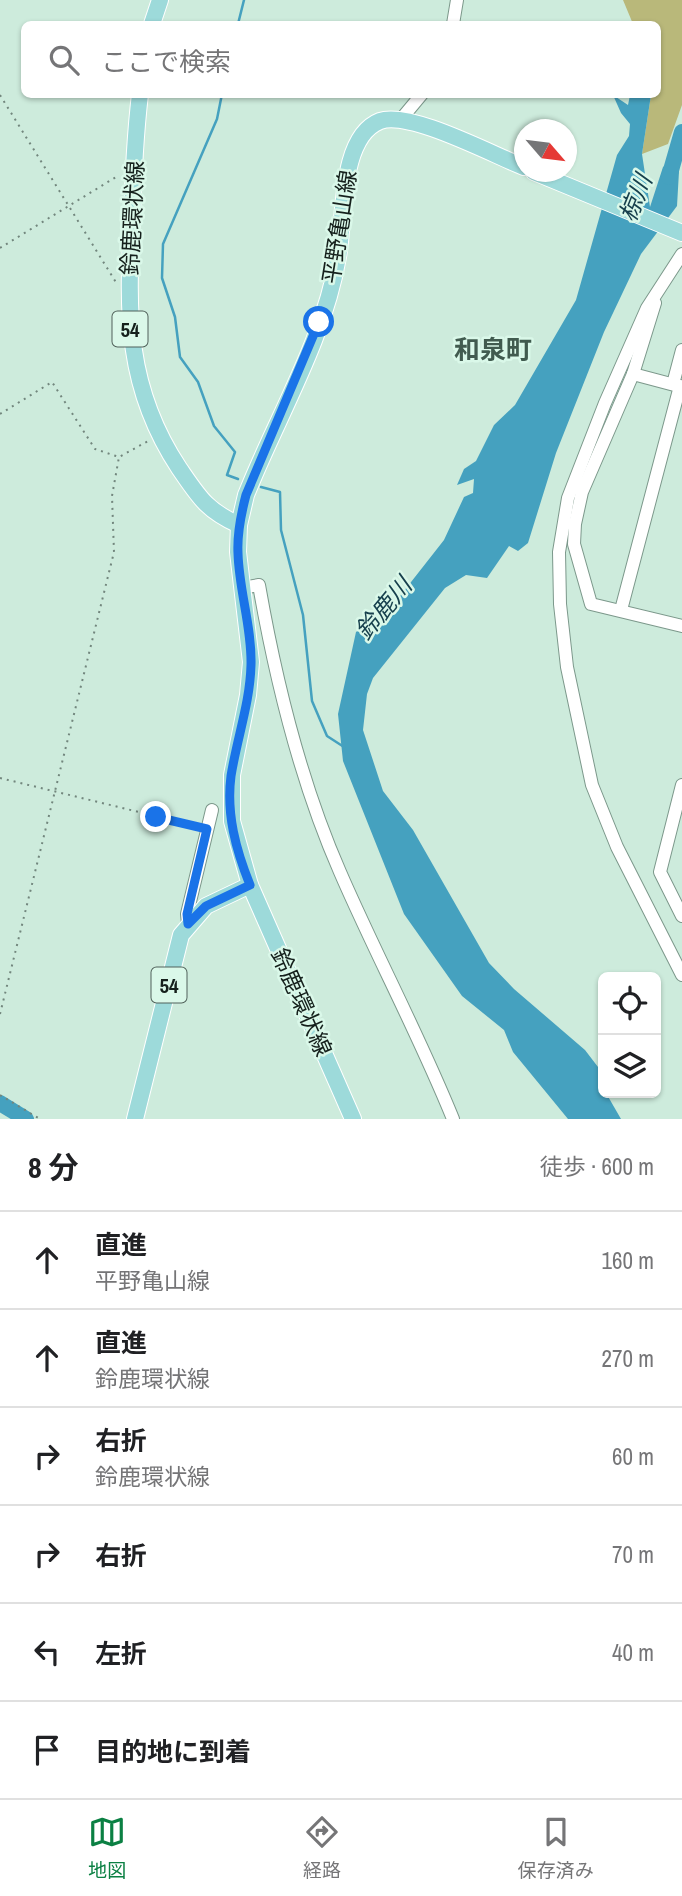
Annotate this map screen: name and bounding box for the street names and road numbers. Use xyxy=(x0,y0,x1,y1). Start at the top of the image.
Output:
street label: 鈴鹿環状線 xyxy=(114,160,150,276)
street label: 平野亀山線 xyxy=(315,168,363,286)
road number: 54 xyxy=(113,312,148,346)
street label: 鈴鹿環状線 xyxy=(264,943,340,1061)
road number: 54 xyxy=(152,968,186,1002)

